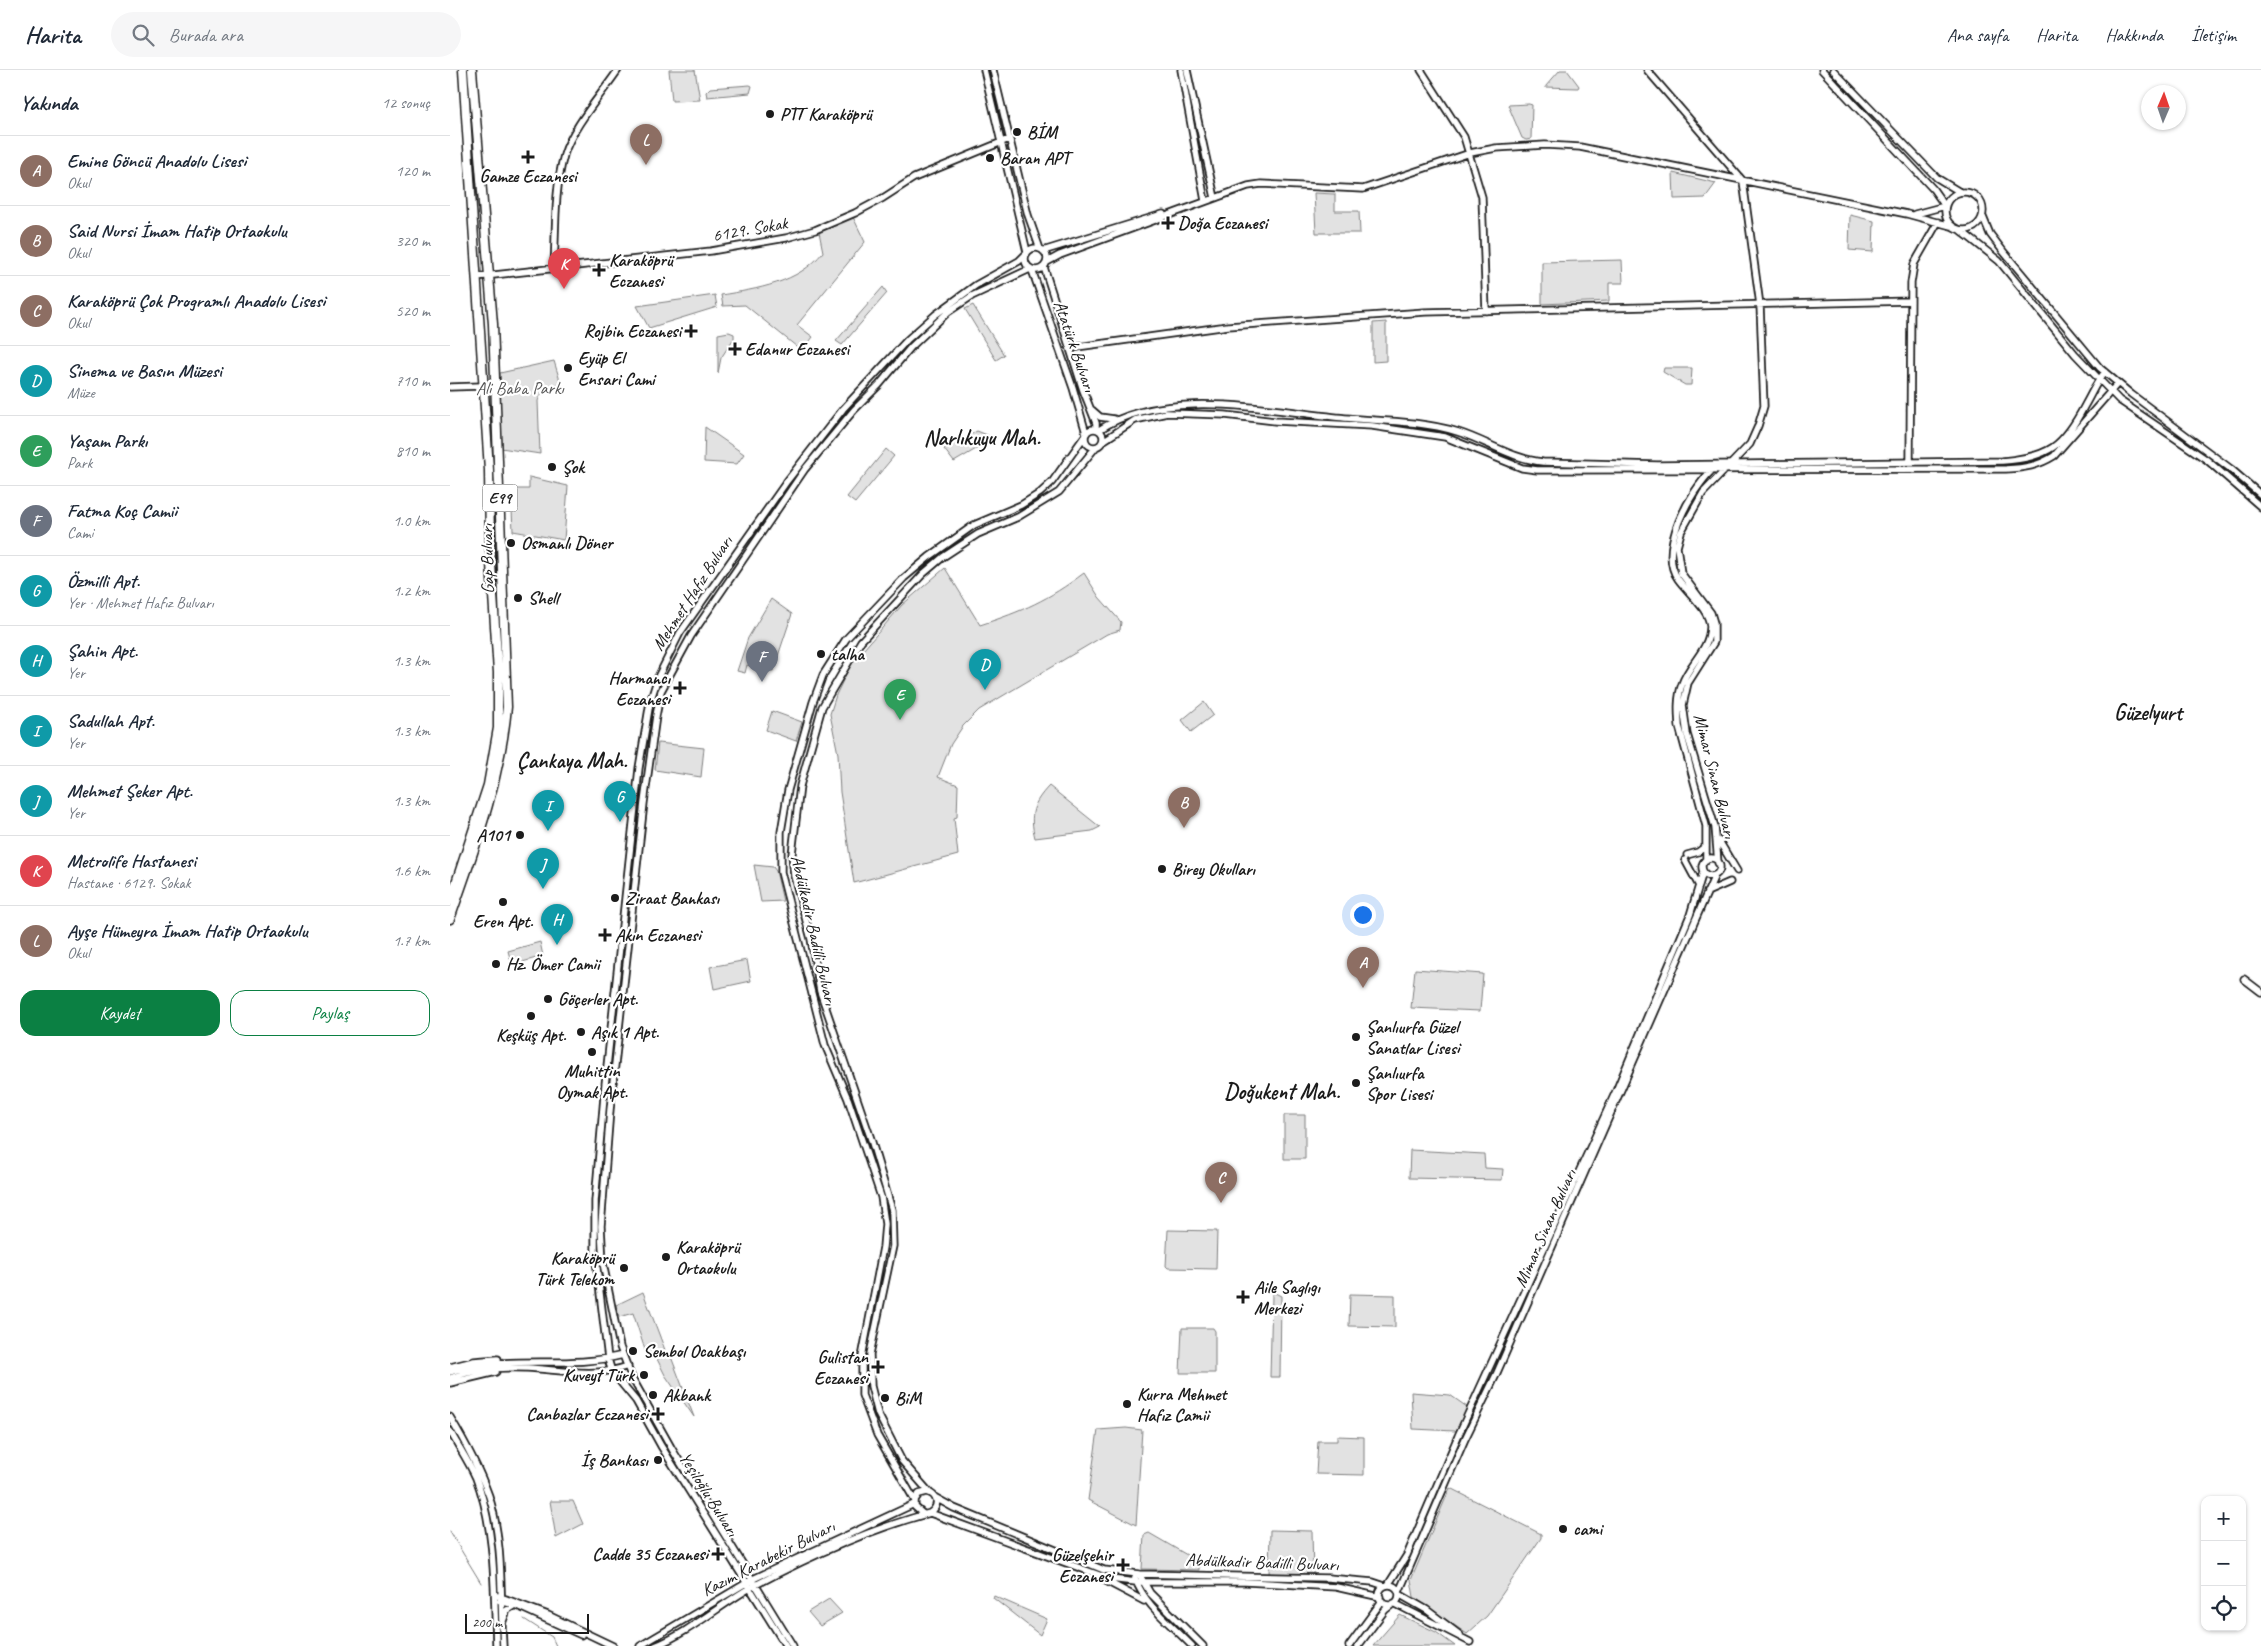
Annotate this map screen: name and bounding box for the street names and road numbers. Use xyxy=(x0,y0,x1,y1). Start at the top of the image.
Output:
street label: 6129. Sokak xyxy=(711,211,791,246)
street label: Atatürk Bulvarı xyxy=(1049,298,1101,395)
road number: E99 xyxy=(482,484,518,512)
street label: Gap Bulvarı xyxy=(475,523,499,594)
street label: Mehmet Hafız Bulvarı xyxy=(647,531,738,655)
street label: Mimar Sinan Bulvarı xyxy=(1689,712,1741,841)
street label: Abdülkadir Badilli Bulvarı xyxy=(786,853,842,1008)
street label: Mimar Sinan Bulvarı xyxy=(1509,1165,1581,1291)
street label: Yeşiloğlu Bulvarı xyxy=(674,1448,744,1541)
street label: Kazım Karabekir Bulvarı xyxy=(698,1515,839,1601)
street label: Abdülkadir Badilli Bulvarı xyxy=(1185,1548,1340,1576)

